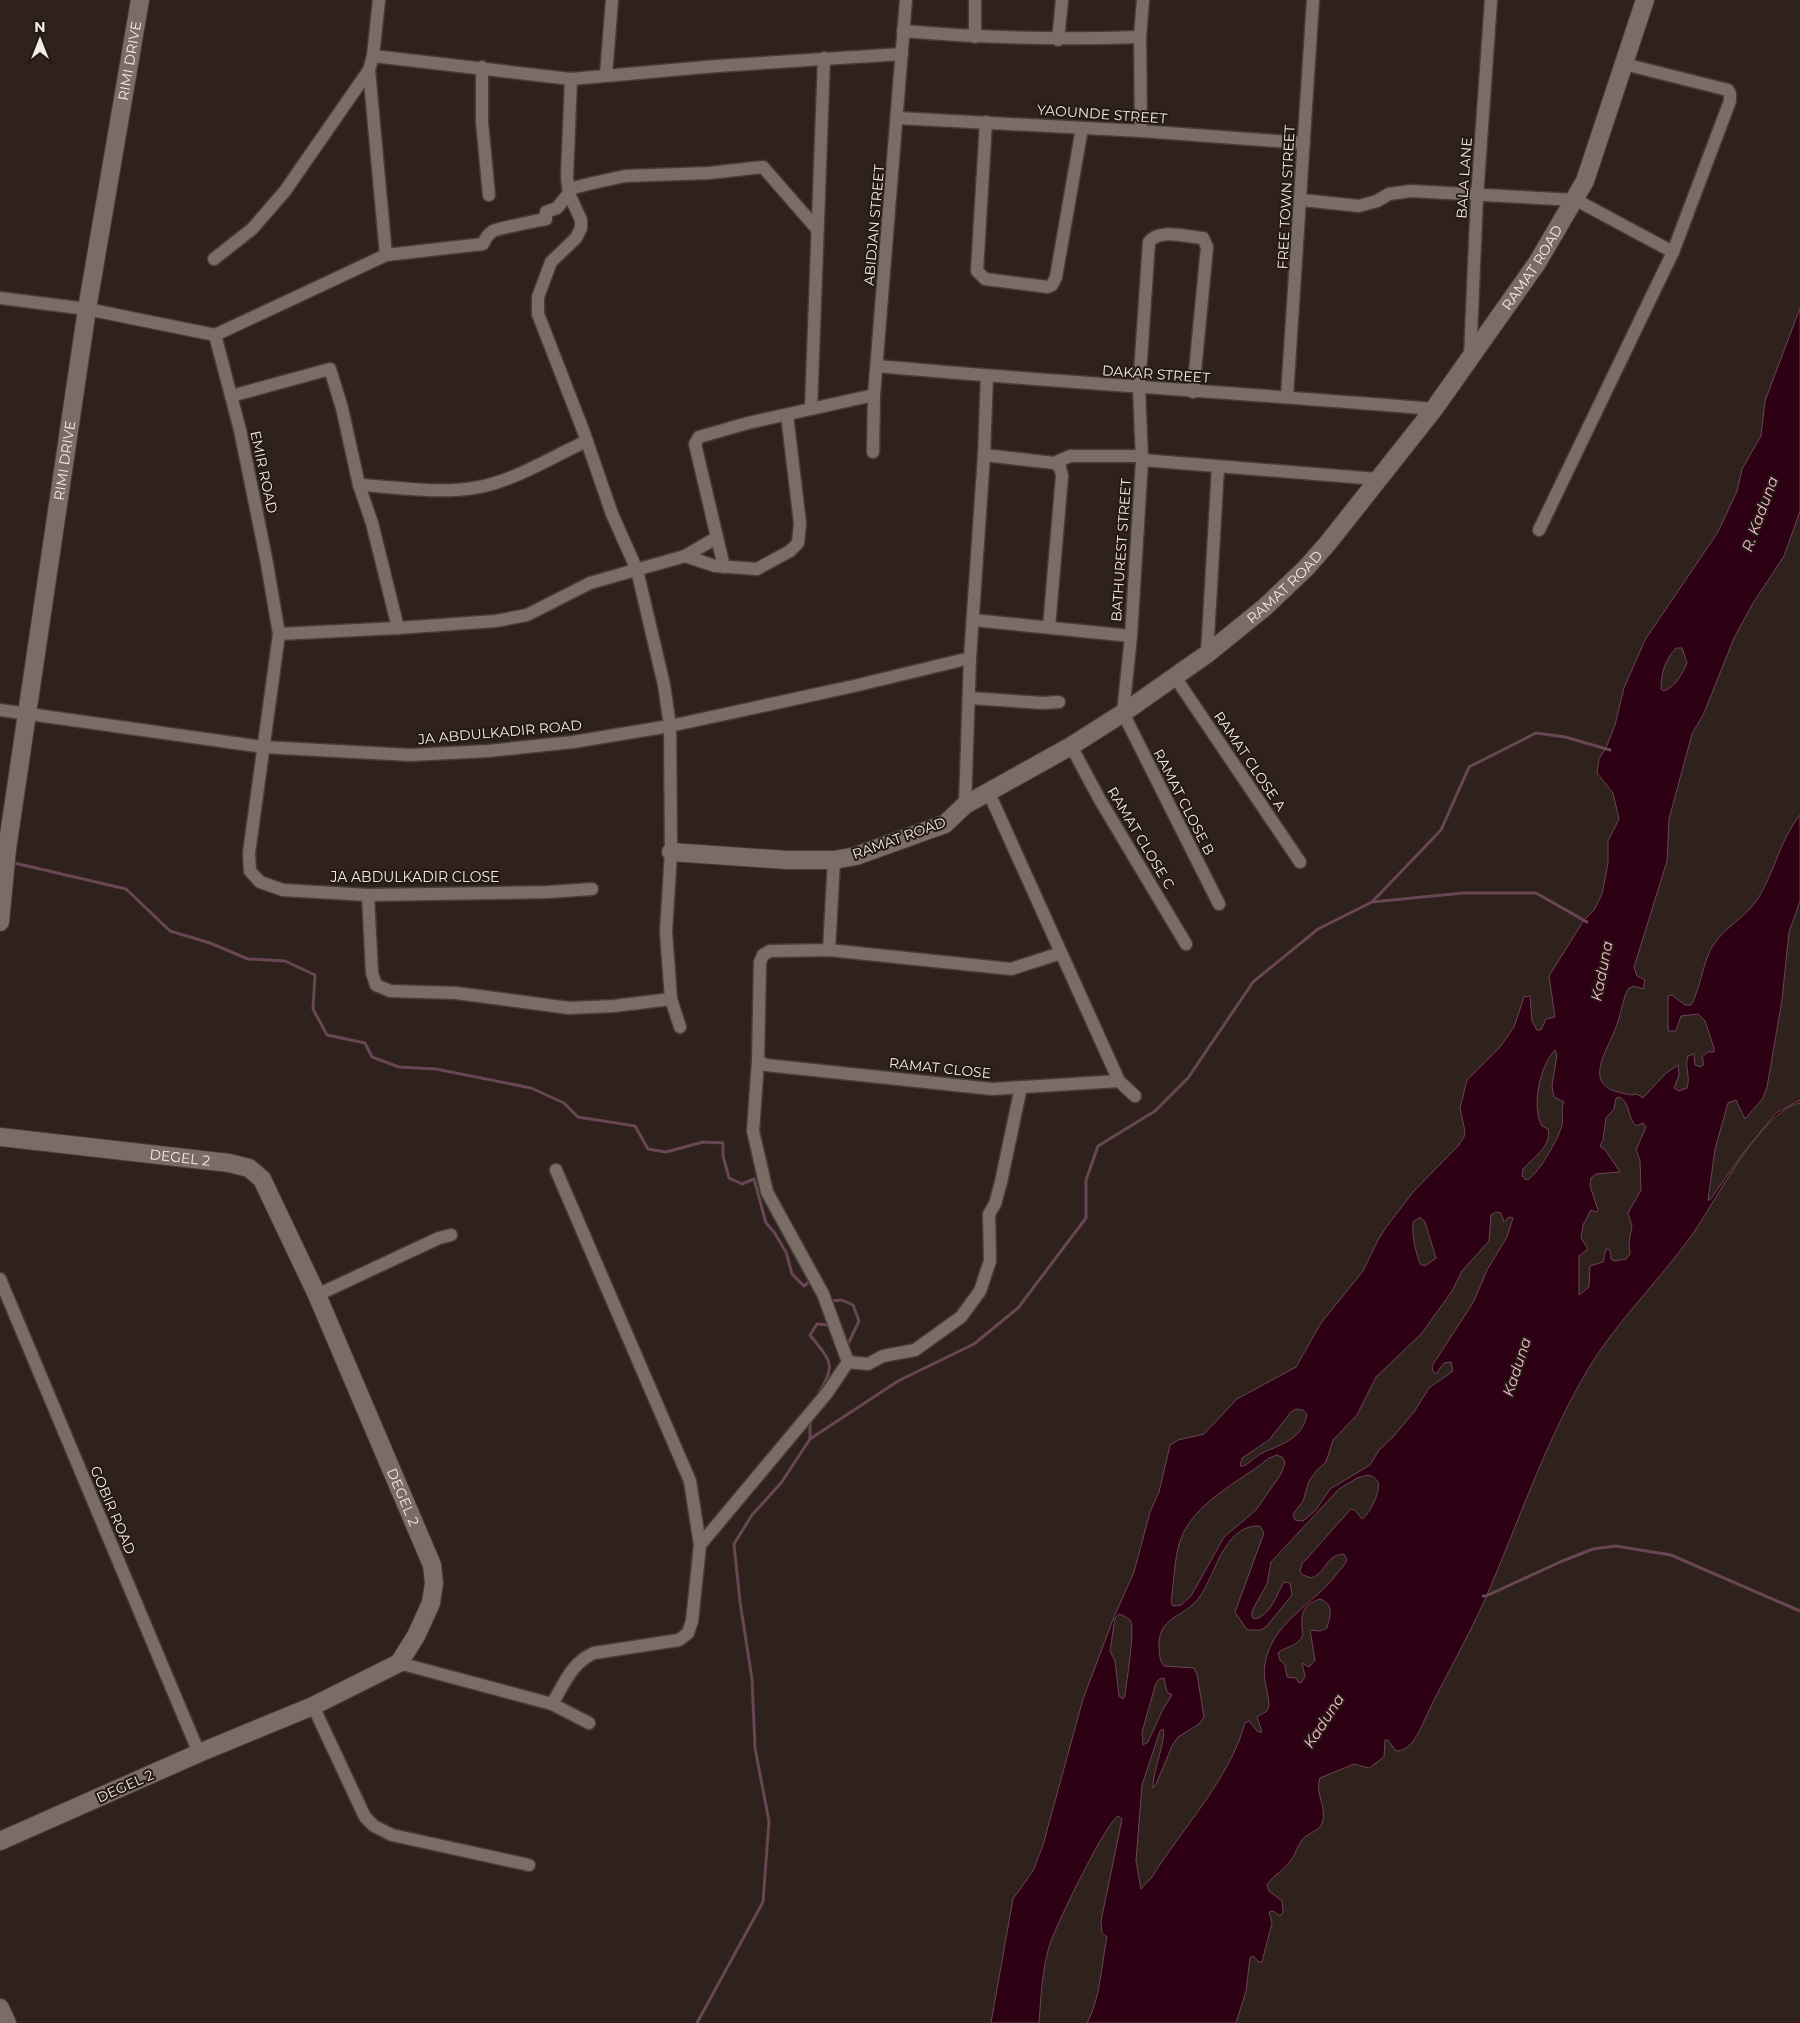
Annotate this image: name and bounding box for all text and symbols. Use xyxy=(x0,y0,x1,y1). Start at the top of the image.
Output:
north arrow xyxy=(15,15,65,65)
text: N xyxy=(34,18,46,36)
street label: RIMI DRIVE xyxy=(114,20,145,102)
street label: YAOUNDE STREET xyxy=(1036,100,1168,128)
street label: FREE TOWN STREET xyxy=(1273,124,1299,270)
street label: BALA LANE xyxy=(1452,137,1476,219)
street label: ABIDJAN STREET xyxy=(860,164,888,286)
street label: RAMAT ROAD xyxy=(1498,222,1566,314)
street label: DAKAR STREET xyxy=(1101,361,1211,387)
street label: RIMI DRIVE xyxy=(50,420,79,502)
street label: EMIR ROAD xyxy=(246,429,282,515)
water label: R. Kaduna xyxy=(1737,473,1782,554)
street label: BATHUREST STREET xyxy=(1107,478,1135,622)
street label: RAMAT ROAD xyxy=(1243,547,1326,627)
street label: RAMAT CLOSE A xyxy=(1210,708,1290,815)
street label: JA ABDULKADIR ROAD xyxy=(416,716,583,748)
street label: RAMAT CLOSE B xyxy=(1149,746,1219,858)
street label: RAMAT CLOSE C xyxy=(1103,784,1179,892)
street label: RAMAT ROAD xyxy=(850,813,948,863)
street label: JA ABDULKADIR CLOSE xyxy=(330,868,499,886)
water label: Kaduna xyxy=(1586,939,1617,1003)
street label: RAMAT CLOSE xyxy=(888,1054,992,1082)
street label: DEGEL 2 xyxy=(149,1145,211,1170)
water label: Kaduna xyxy=(1498,1335,1535,1399)
street label: GOBIR ROAD xyxy=(86,1463,140,1557)
street label: DEGEL 2 xyxy=(383,1465,423,1529)
water label: Kaduna xyxy=(1299,1690,1348,1752)
street label: DEGEL 2 xyxy=(93,1765,157,1807)

